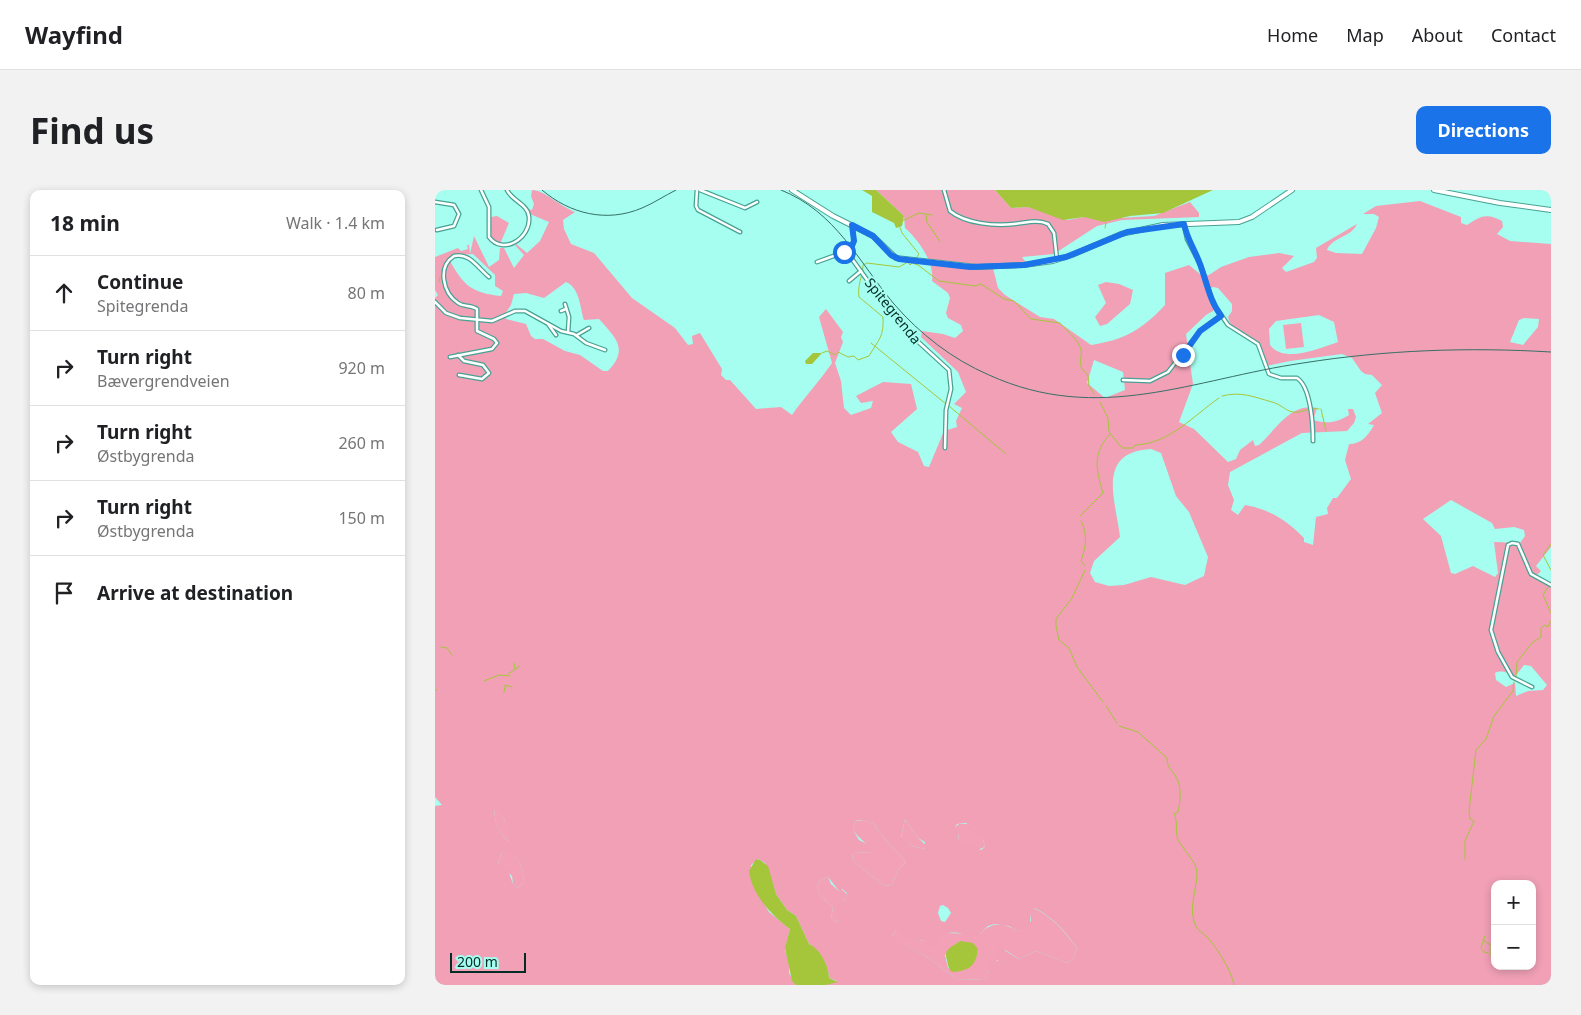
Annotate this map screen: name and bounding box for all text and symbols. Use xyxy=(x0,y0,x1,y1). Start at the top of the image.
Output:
text: Wayfind xyxy=(25,18,123,51)
text: Home xyxy=(1267,23,1318,47)
text: Map xyxy=(1346,23,1384,47)
text: About xyxy=(1412,23,1463,47)
text: Contact xyxy=(1491,23,1556,47)
button: Directions xyxy=(1416,106,1551,154)
text: Find us xyxy=(30,107,154,154)
text: 18 min xyxy=(50,209,120,237)
text: Walk · 1.4 km xyxy=(286,212,385,234)
route start xyxy=(833,241,856,264)
text: Continue xyxy=(97,269,183,295)
street label: Spitegrenda xyxy=(861,274,926,348)
icon: ahead xyxy=(50,279,78,307)
text: 80 m xyxy=(348,282,385,304)
text: Spitegrenda xyxy=(97,295,188,317)
text: Turn right xyxy=(97,344,192,370)
route end xyxy=(1172,344,1195,367)
icon: right xyxy=(50,354,78,382)
text: 920 m xyxy=(338,357,385,379)
text: Bævergrendveien xyxy=(97,370,230,392)
text: Turn right xyxy=(97,419,192,445)
icon: right xyxy=(50,429,78,457)
text: 260 m xyxy=(338,432,385,454)
text: Østbygrenda xyxy=(97,445,194,467)
text: Turn right xyxy=(97,494,192,520)
icon: right xyxy=(50,504,78,532)
text: 150 m xyxy=(338,507,385,529)
text: Østbygrenda xyxy=(97,520,194,542)
icon: arrive xyxy=(50,579,78,607)
text: Arrive at destination xyxy=(97,580,293,606)
map controls xyxy=(1491,880,1536,970)
button: + xyxy=(1491,880,1536,925)
button: − xyxy=(1491,925,1536,970)
scale bar xyxy=(450,950,526,973)
text: 200 m xyxy=(457,952,498,971)

